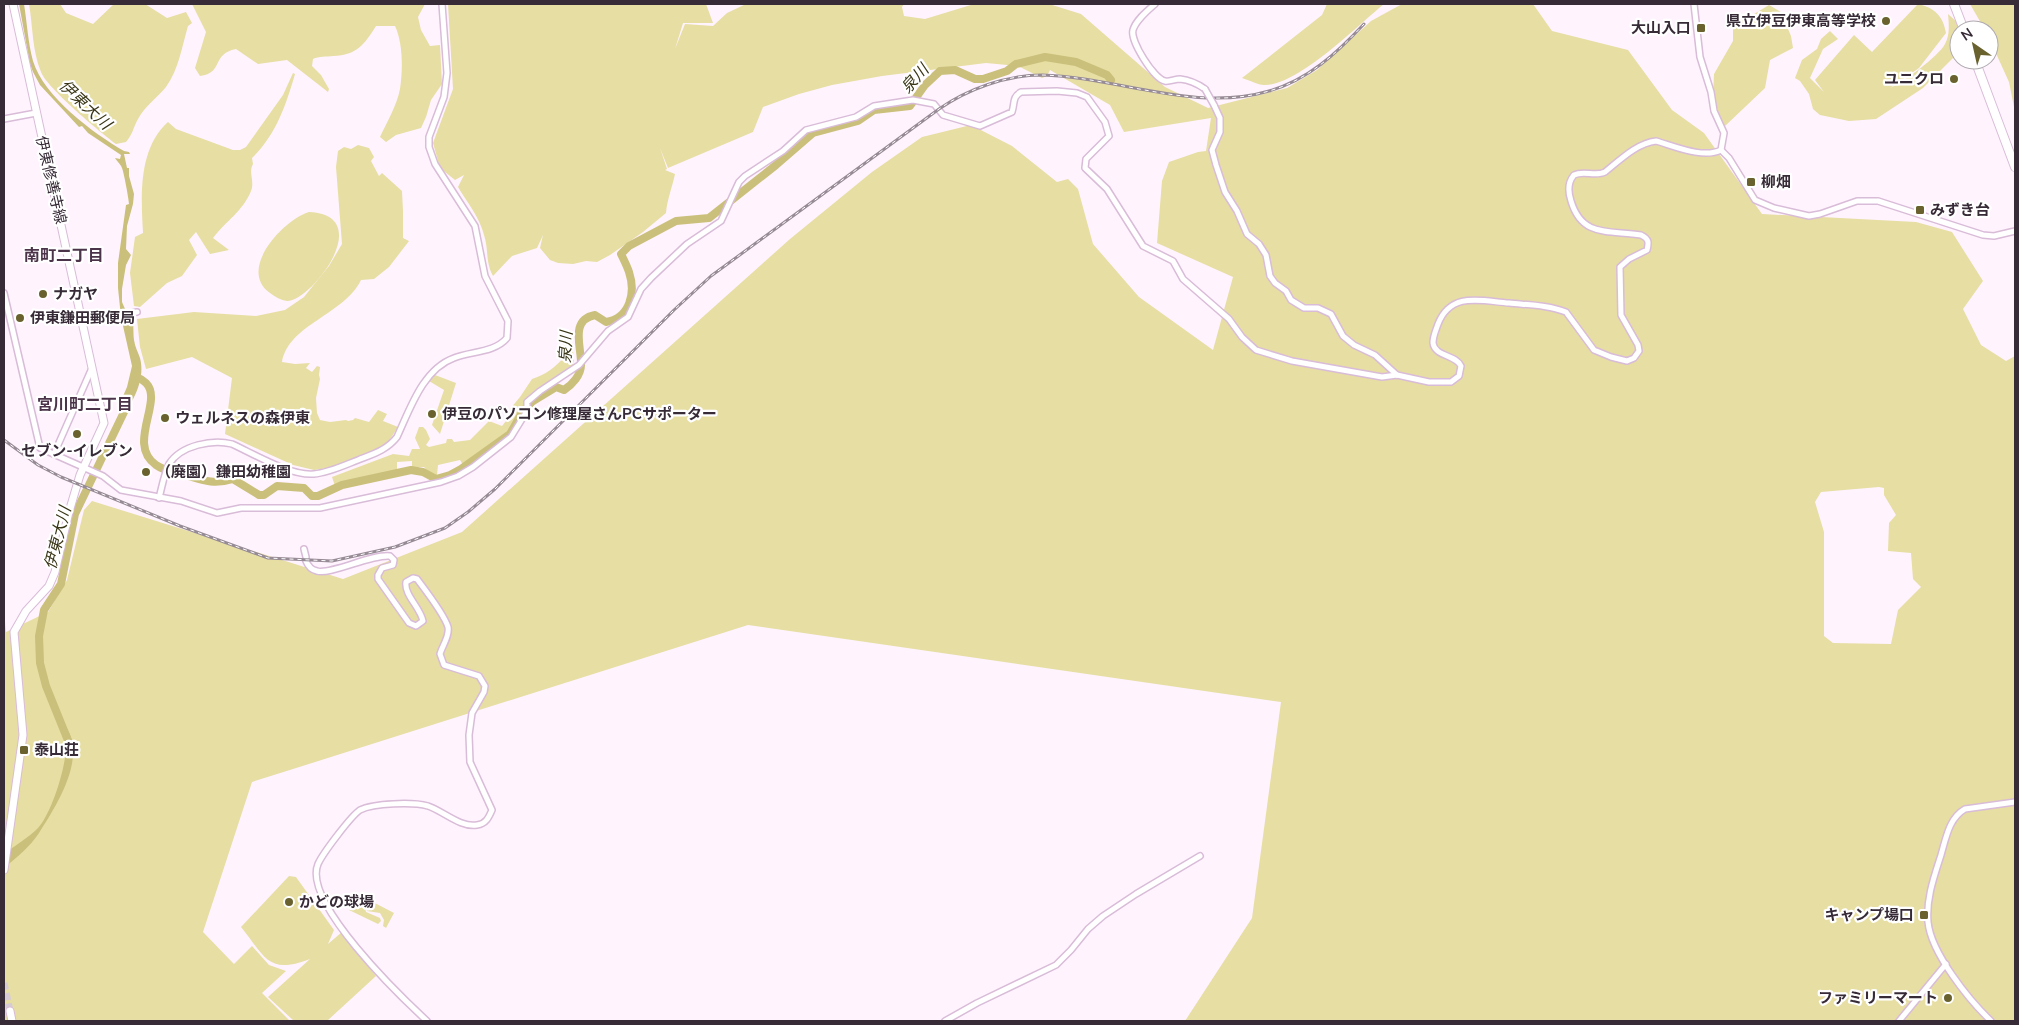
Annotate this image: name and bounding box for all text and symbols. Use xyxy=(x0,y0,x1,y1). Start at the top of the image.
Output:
place label: 県立伊豆伊東高等学校 xyxy=(1726,11,1876,31)
marker: 県立伊豆伊東高等学校 xyxy=(1880,15,1892,27)
place label: 大山入口 xyxy=(1631,18,1691,38)
north arrow xyxy=(1949,20,1999,70)
marker: 大山入口 xyxy=(1695,22,1707,34)
text: N xyxy=(1957,24,1977,45)
water label: 泉川 xyxy=(896,58,935,98)
place label: ユニクロ xyxy=(1884,69,1944,89)
marker: ユニクロ xyxy=(1948,73,1960,85)
water label: 伊東大川 xyxy=(54,75,117,136)
street label: 伊東修善寺線 xyxy=(31,134,71,226)
place label: 柳畑 xyxy=(1761,172,1791,192)
marker: 柳畑 xyxy=(1745,176,1757,188)
place label: みずき台 xyxy=(1930,200,1990,220)
marker: みずき台 xyxy=(1914,204,1926,216)
district label: 南町二丁目 xyxy=(24,245,104,267)
place label: ナガヤ xyxy=(53,284,98,304)
marker: ナガヤ xyxy=(37,288,49,300)
place label: 伊東鎌田郵便局 xyxy=(30,308,135,328)
marker: 伊東鎌田郵便局 xyxy=(14,312,26,324)
water label: 泉川 xyxy=(554,328,578,364)
district label: 宮川町二丁目 xyxy=(37,394,133,416)
place label: 伊豆のパソコン修理屋さんPCサポーター xyxy=(442,404,717,424)
place label: ウェルネスの森伊東 xyxy=(175,408,310,428)
marker: 伊豆のパソコン修理屋さんPCサポーター xyxy=(426,408,438,420)
marker: ウェルネスの森伊東 xyxy=(159,412,171,424)
marker: セブン-イレブン xyxy=(71,428,83,440)
place label: セブン-イレブン xyxy=(21,441,133,461)
place label: （廃園）鎌田幼稚園 xyxy=(156,462,291,482)
marker: （廃園）鎌田幼稚園 xyxy=(140,466,152,478)
water label: 伊東大川 xyxy=(40,502,77,572)
place label: 泰山荘 xyxy=(34,740,79,760)
marker: 泰山荘 xyxy=(18,744,30,756)
place label: かどの球場 xyxy=(299,892,374,912)
marker: かどの球場 xyxy=(283,896,295,908)
place label: キャンプ場口 xyxy=(1824,905,1914,925)
marker: キャンプ場口 xyxy=(1918,909,1930,921)
place label: ファミリーマート xyxy=(1818,988,1938,1008)
marker: ファミリーマート xyxy=(1942,992,1954,1004)

